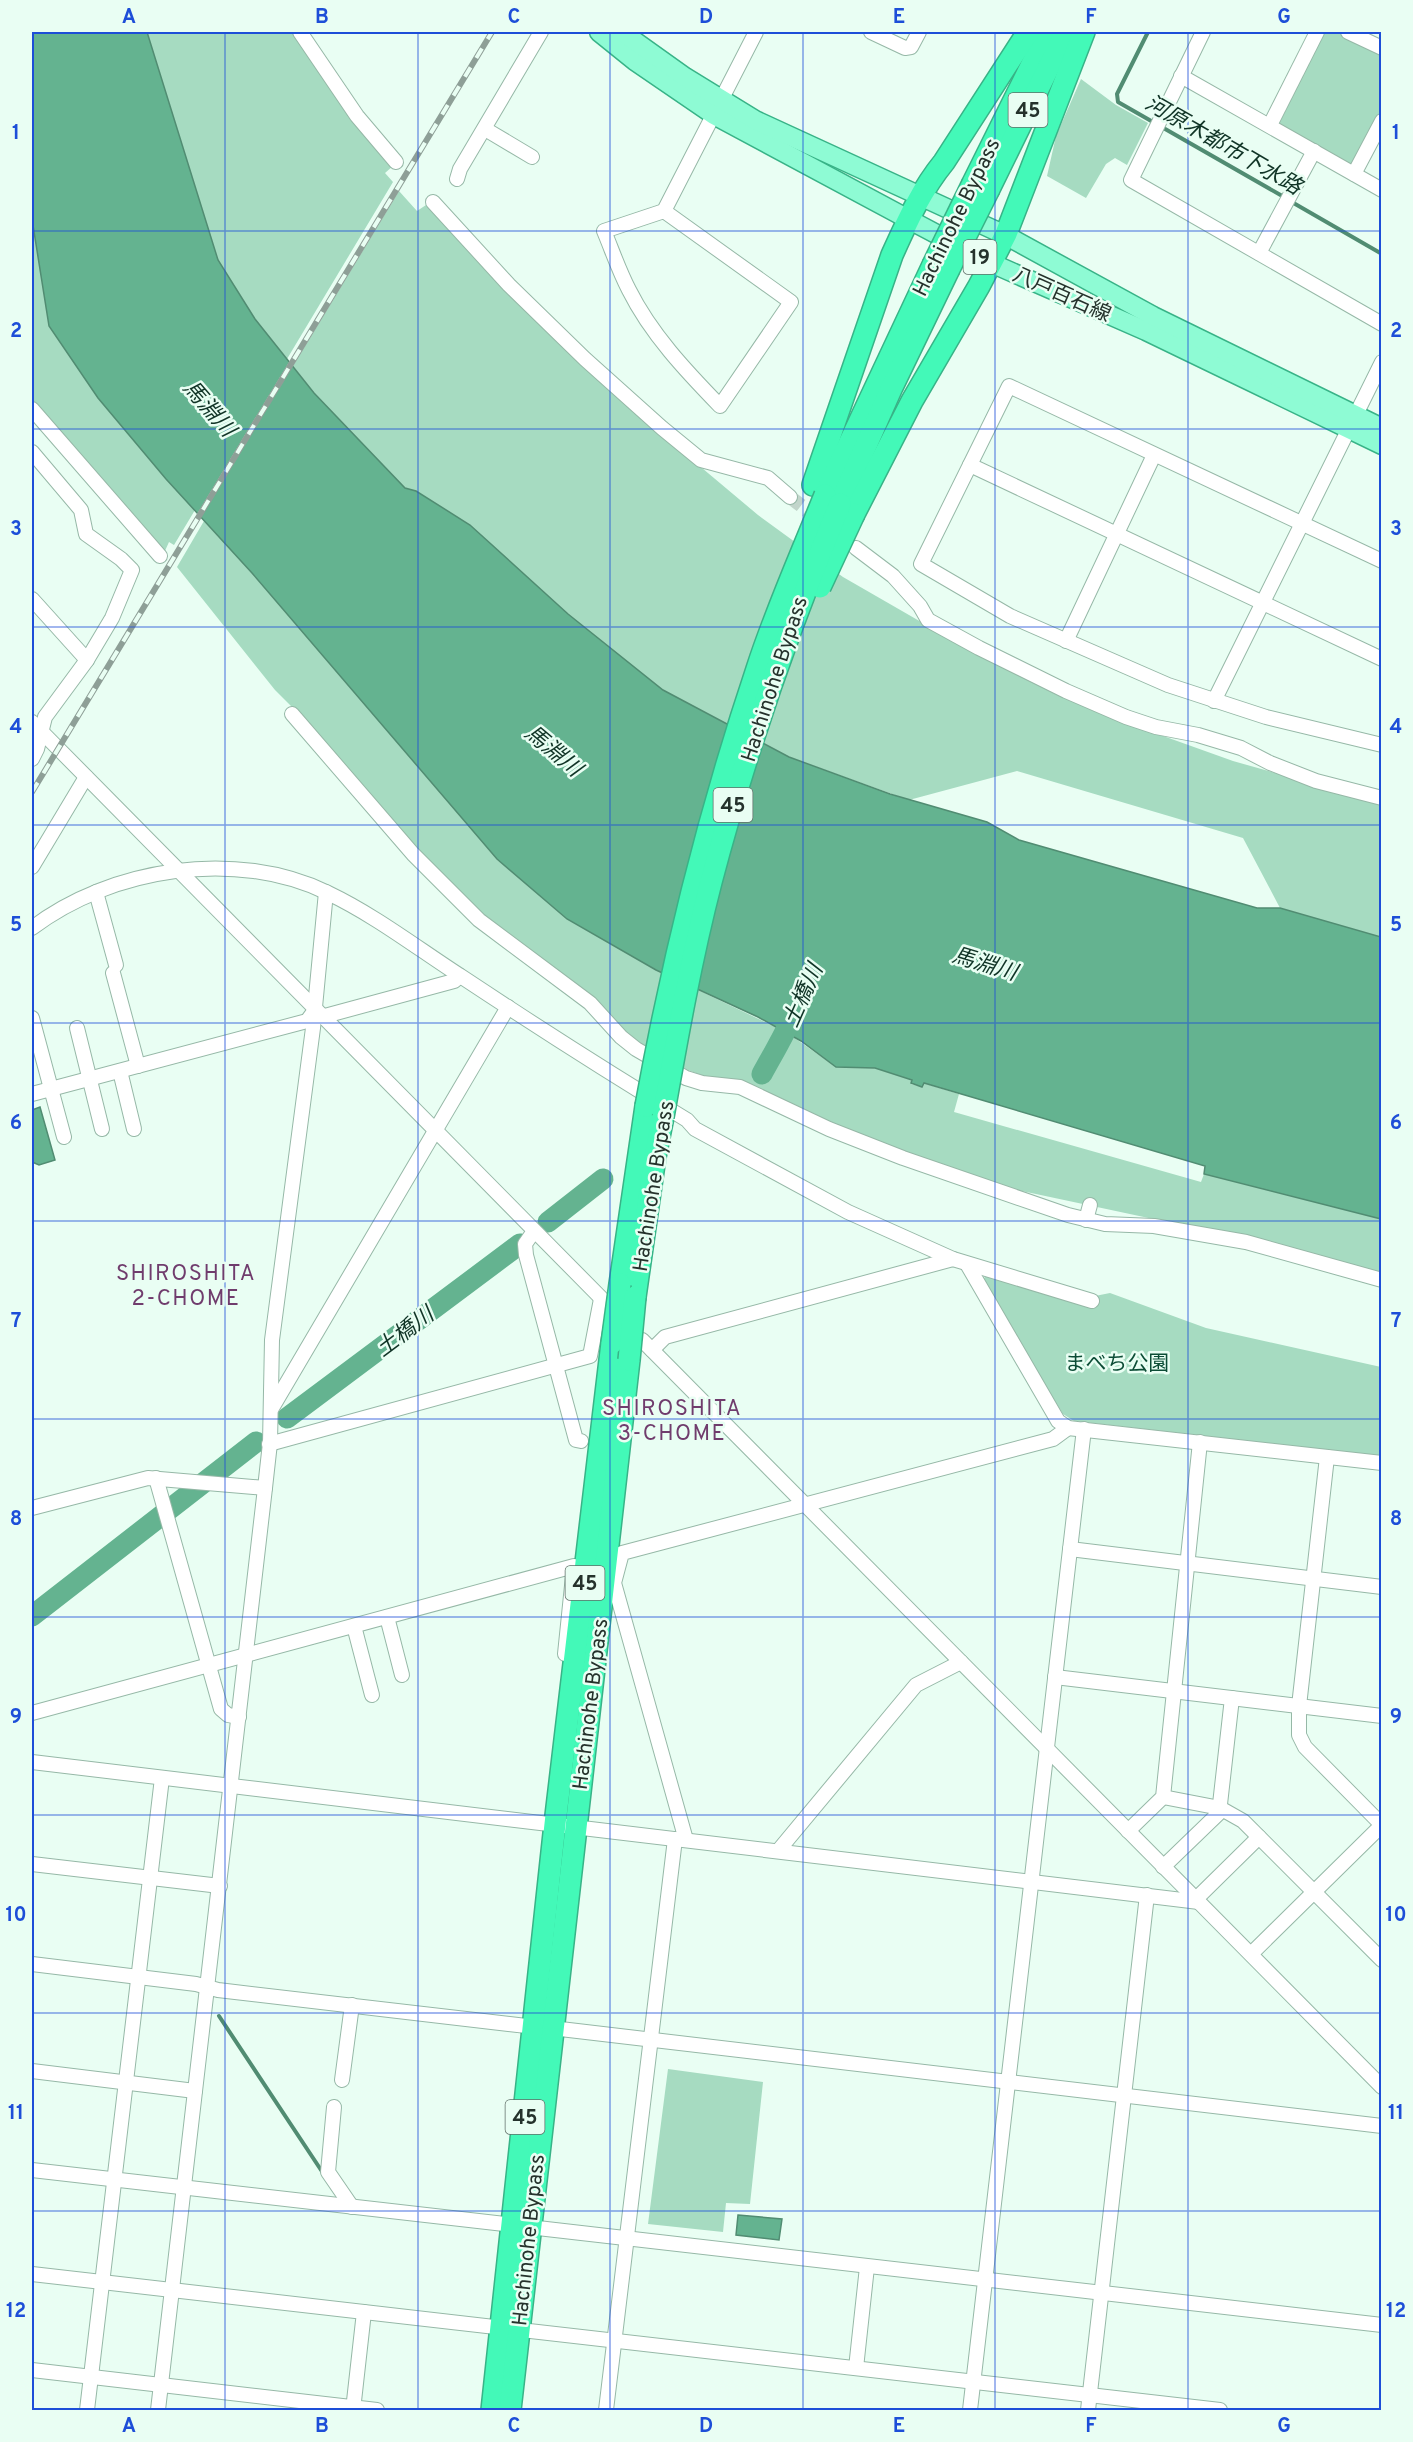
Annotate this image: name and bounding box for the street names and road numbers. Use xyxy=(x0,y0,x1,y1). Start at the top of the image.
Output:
road number: 45 xyxy=(1008,93,1048,127)
street label: Hachinohe Bypass xyxy=(907,134,1007,301)
road number: 19 xyxy=(964,240,996,274)
street label: 八戸百石線 xyxy=(1008,262,1115,329)
street label: Hachinohe Bypass xyxy=(736,593,815,766)
road number: 45 xyxy=(714,788,752,822)
street label: Hachinohe Bypass xyxy=(628,1099,681,1274)
road number: 45 xyxy=(566,1566,604,1600)
street label: Hachinohe Bypass xyxy=(568,1617,615,1792)
road number: 45 xyxy=(506,2100,544,2134)
street label: Hachinohe Bypass xyxy=(507,2153,552,2327)

